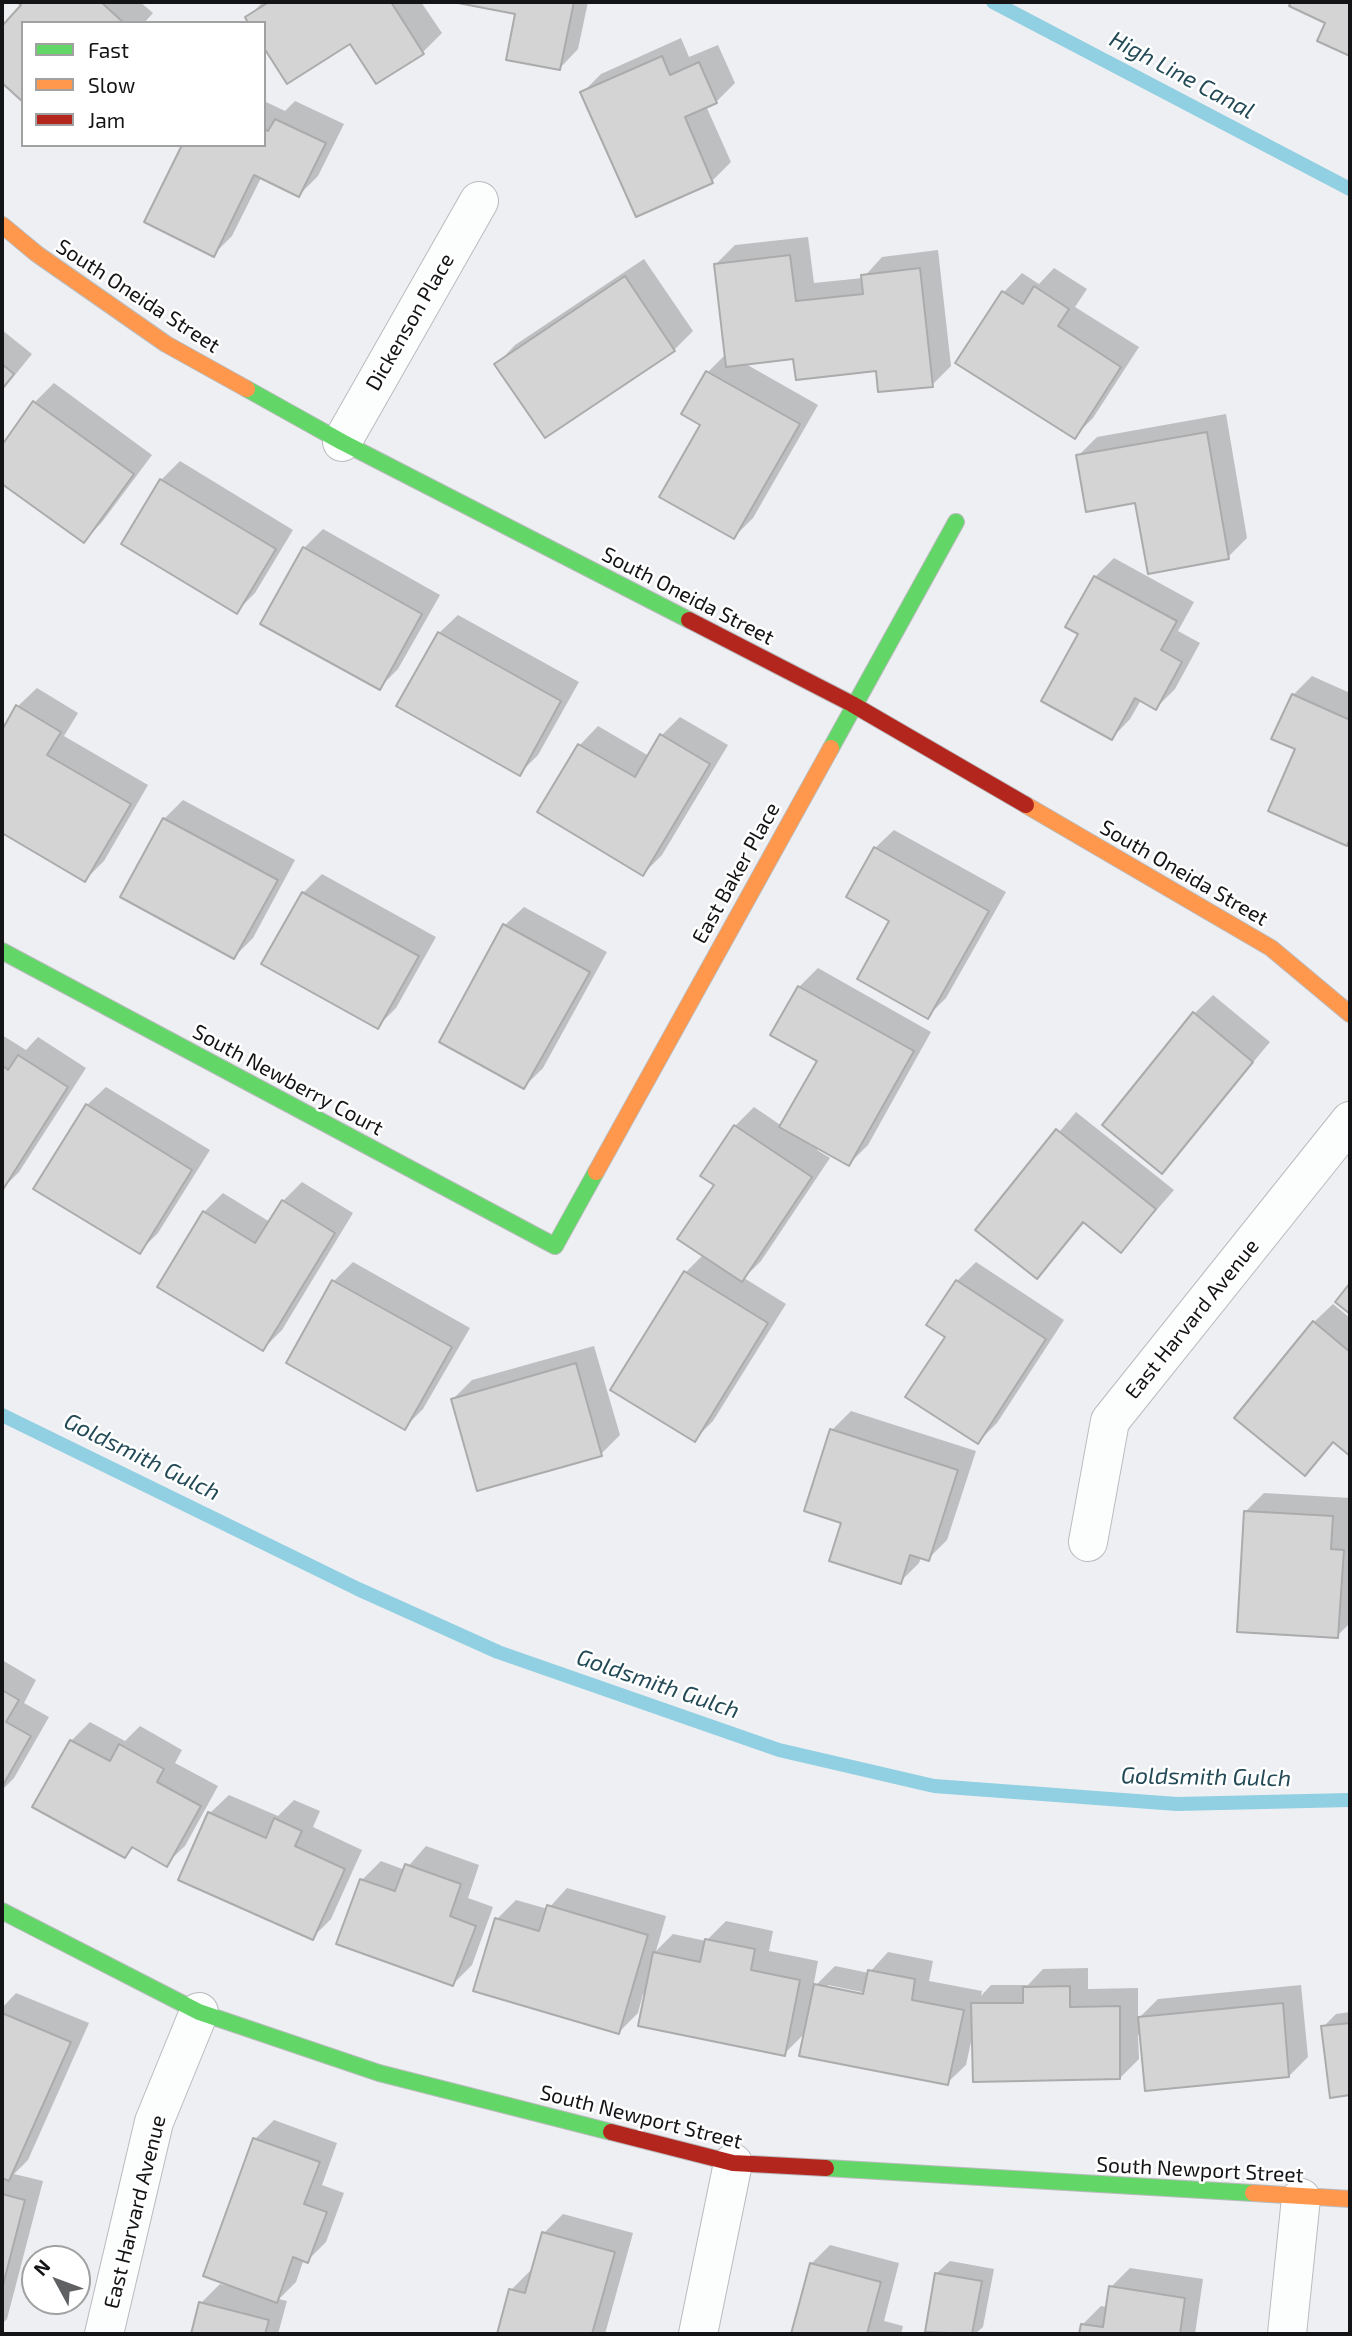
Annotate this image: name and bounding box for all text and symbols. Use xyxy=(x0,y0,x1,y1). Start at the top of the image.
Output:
legend xyxy=(21,21,266,147)
water label: High Line Canal xyxy=(1105,25,1259,125)
text: Fast xyxy=(88,37,129,62)
text: Slow xyxy=(88,72,135,97)
text: Jam xyxy=(88,107,125,132)
street label: South Oneida Street xyxy=(52,234,224,358)
street label: Dickenson Place xyxy=(361,249,459,395)
street label: South Oneida Street xyxy=(598,542,778,650)
street label: East Baker Place xyxy=(687,798,785,948)
street label: South Oneida Street xyxy=(1095,815,1273,931)
street label: South Newberry Court xyxy=(188,1019,388,1141)
street label: East Harvard Avenue xyxy=(1120,1234,1264,1404)
water label: Goldsmith Gulch xyxy=(59,1407,225,1507)
water label: Goldsmith Gulch xyxy=(573,1643,743,1725)
water label: Goldsmith Gulch xyxy=(1121,1762,1291,1792)
street label: South Newport Street xyxy=(537,2080,745,2154)
street label: East Harvard Avenue xyxy=(99,2113,171,2311)
street label: South Newport Street xyxy=(1096,2152,1304,2188)
north arrow xyxy=(21,2245,91,2315)
text: N xyxy=(28,2254,54,2280)

